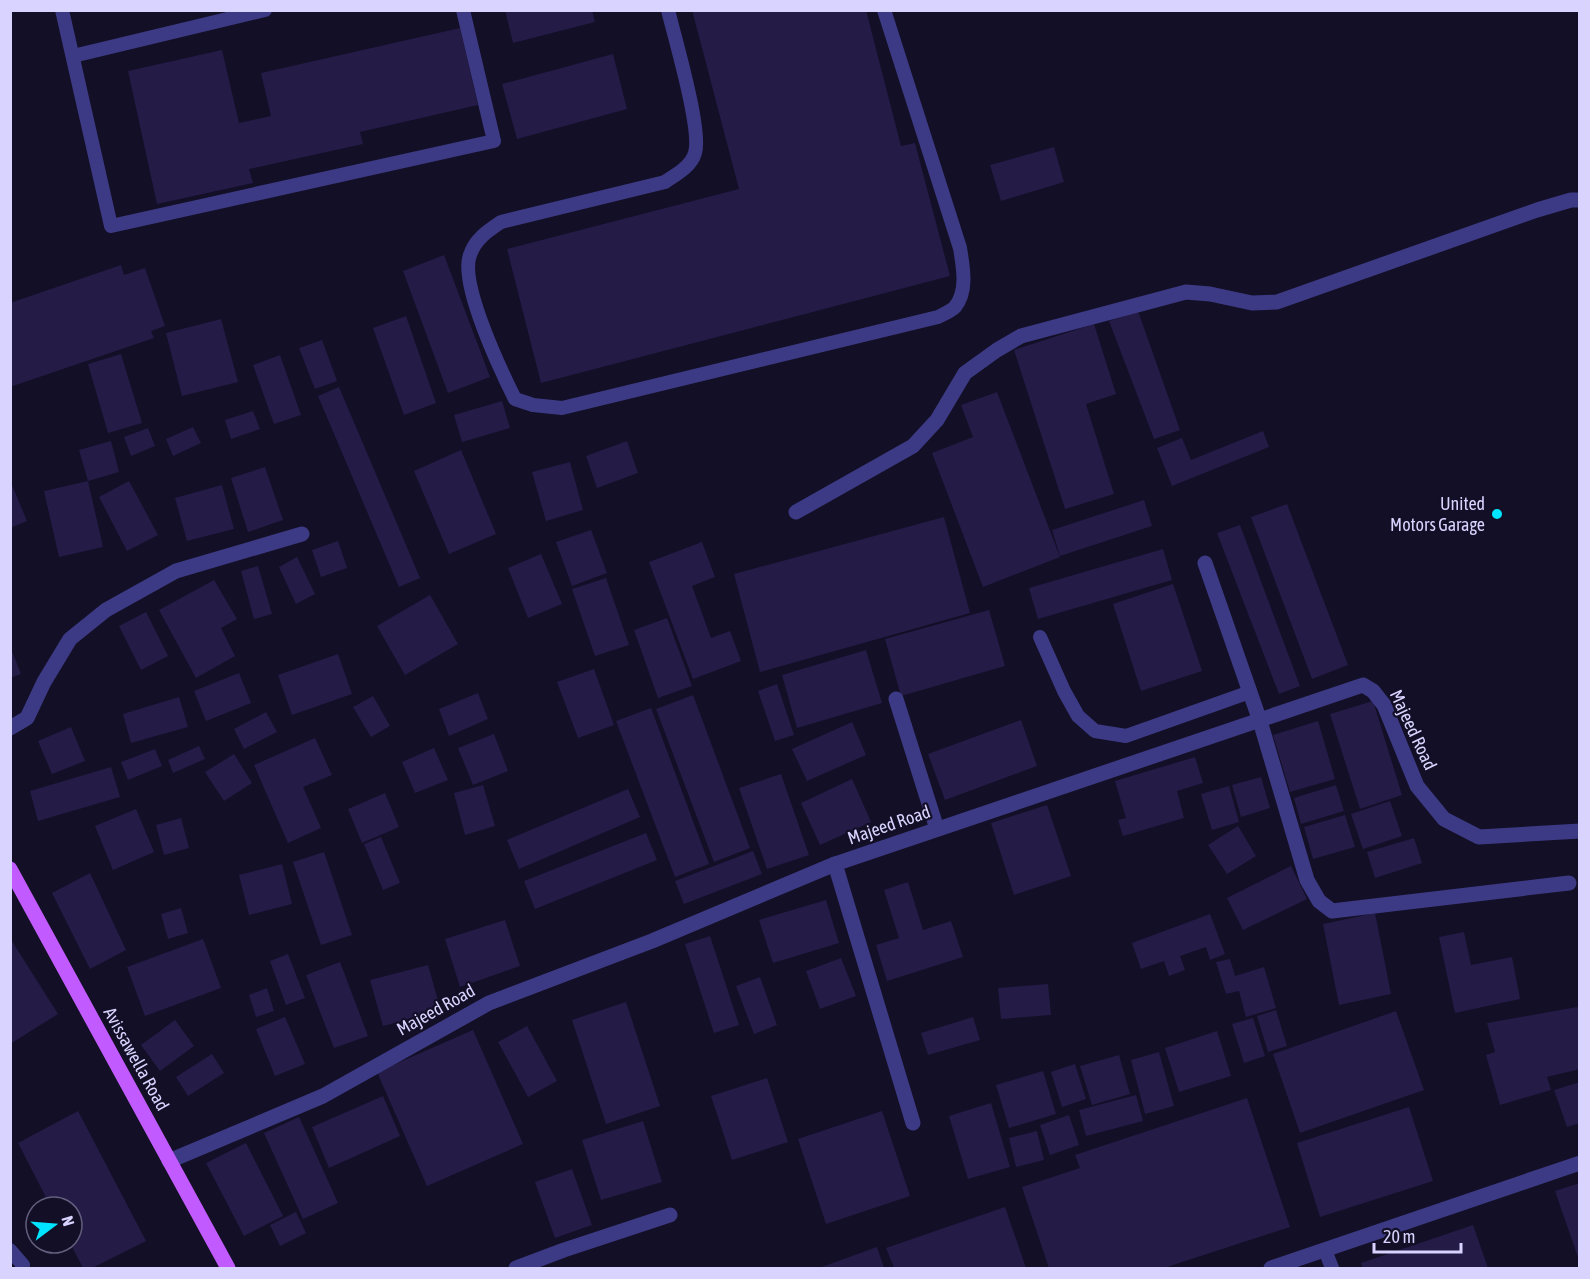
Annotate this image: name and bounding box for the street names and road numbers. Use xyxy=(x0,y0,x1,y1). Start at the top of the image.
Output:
street label: Majeed Road xyxy=(1386,686,1441,773)
street label: Majeed Road xyxy=(845,801,933,848)
street label: Majeed Road xyxy=(393,980,478,1040)
street label: Avissawella Road xyxy=(99,1003,173,1114)

